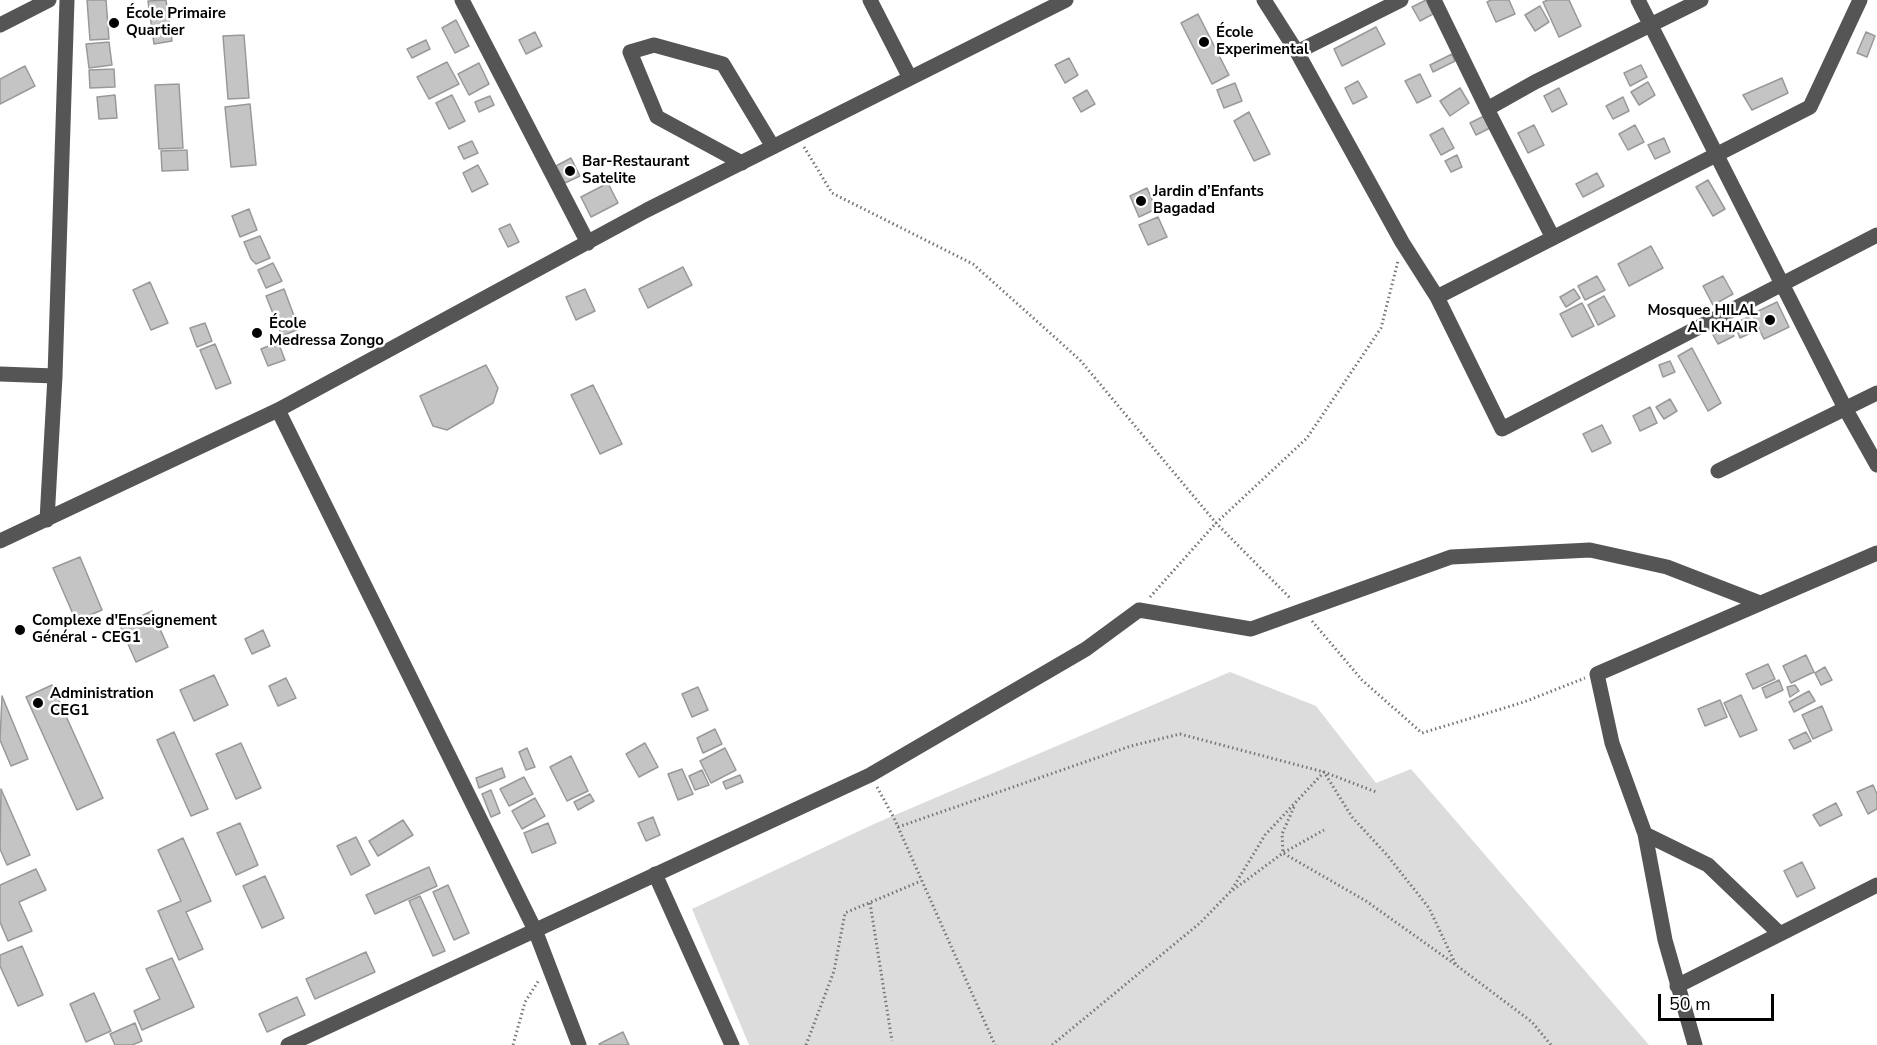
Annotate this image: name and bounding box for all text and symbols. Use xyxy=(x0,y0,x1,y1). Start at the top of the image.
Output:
place label: École Primaire Quartier xyxy=(126,5,226,40)
marker: École Primaire Quartier xyxy=(107,16,121,30)
place label: École Experimental xyxy=(1216,24,1309,59)
marker: École Experimental xyxy=(1197,35,1211,49)
place label: Bar-Restaurant Satelite xyxy=(582,153,689,188)
marker: Bar-Restaurant Satelite xyxy=(563,164,577,178)
place label: Jardin d’Enfants Bagadad xyxy=(1153,183,1264,218)
marker: Jardin d’Enfants Bagadad xyxy=(1134,194,1148,208)
place label: Mosquee HILAL AL KHAIR xyxy=(1647,302,1758,337)
marker: Mosquee HILAL AL KHAIR xyxy=(1763,313,1777,327)
place label: École Medressa Zongo xyxy=(269,315,384,350)
marker: École Medressa Zongo xyxy=(250,326,264,340)
place label: Complexe d'Enseignement Général - CEG1 xyxy=(32,612,217,647)
marker: Complexe d'Enseignement Général - CEG1 xyxy=(13,623,27,637)
place label: Administration CEG1 xyxy=(50,685,154,720)
marker: Administration CEG1 xyxy=(31,696,45,710)
scale bar xyxy=(1661,982,1776,1020)
text: 50 m xyxy=(1669,992,1711,1016)

